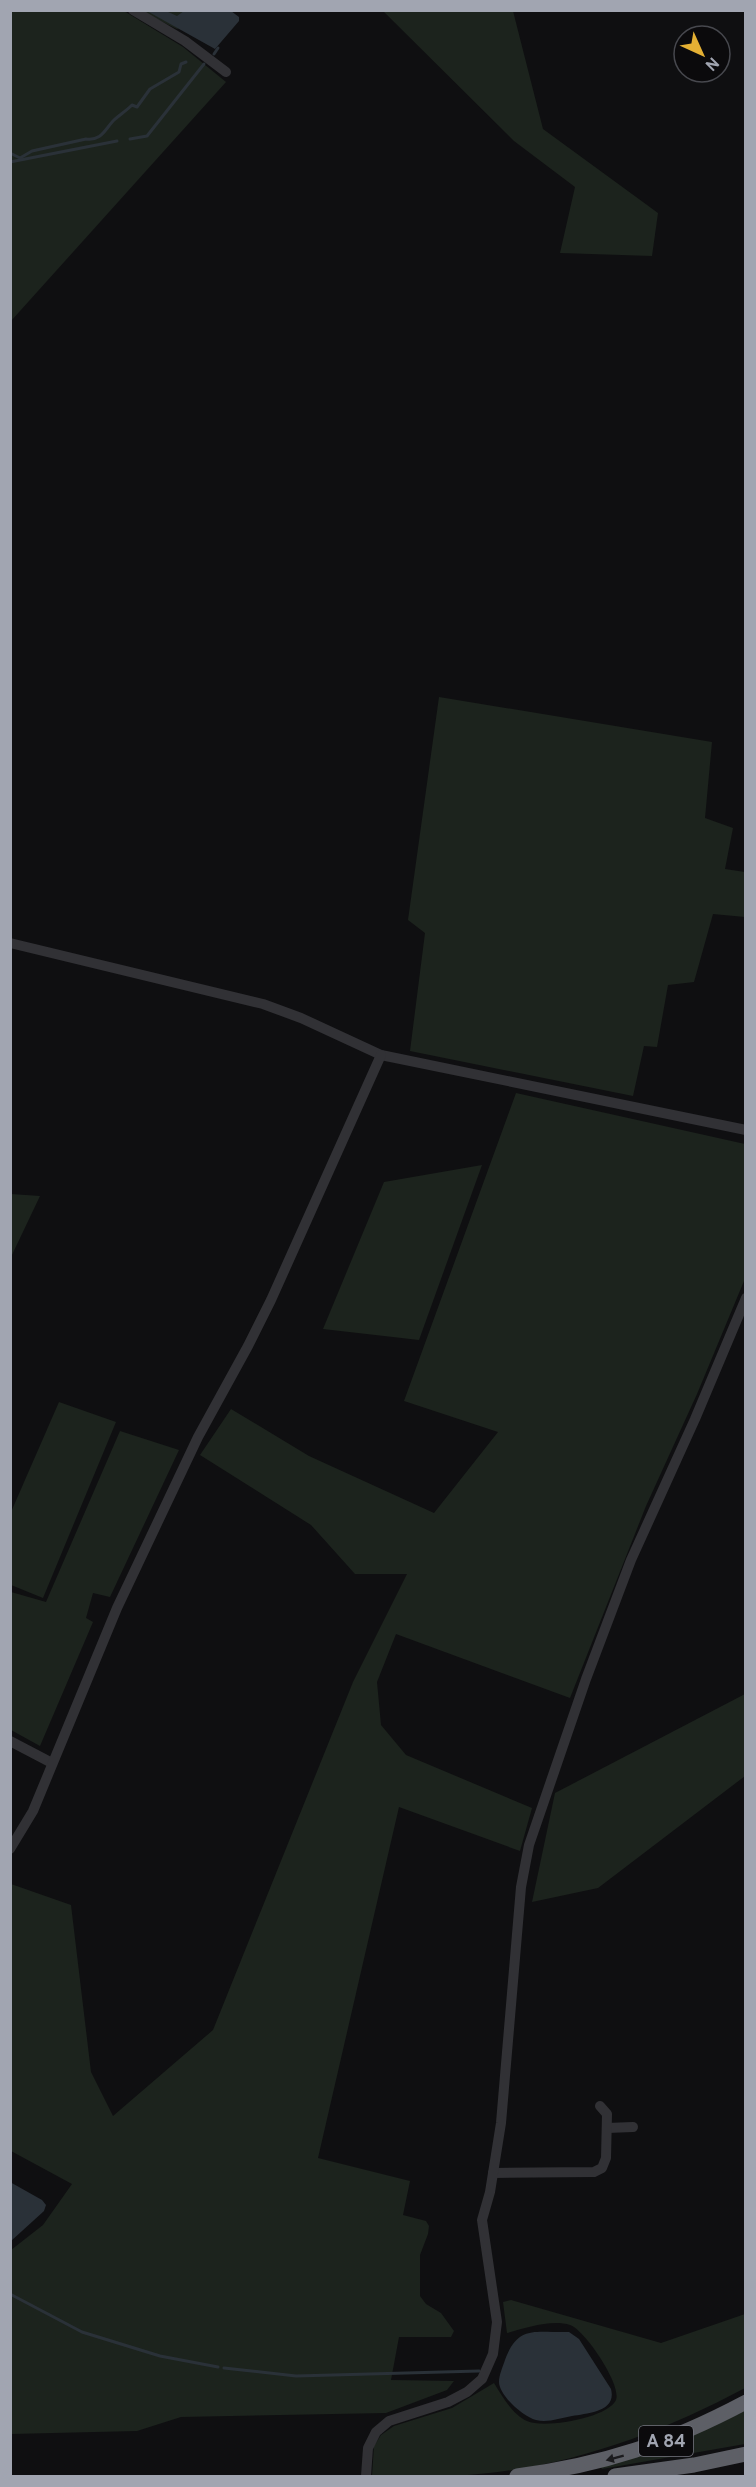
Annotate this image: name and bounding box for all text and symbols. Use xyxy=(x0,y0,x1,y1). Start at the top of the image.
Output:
north arrow xyxy=(672,24,732,84)
text: N xyxy=(700,52,722,74)
road number: A 84 xyxy=(639,2426,693,2456)
one-way arrow xyxy=(606,2454,624,2463)

